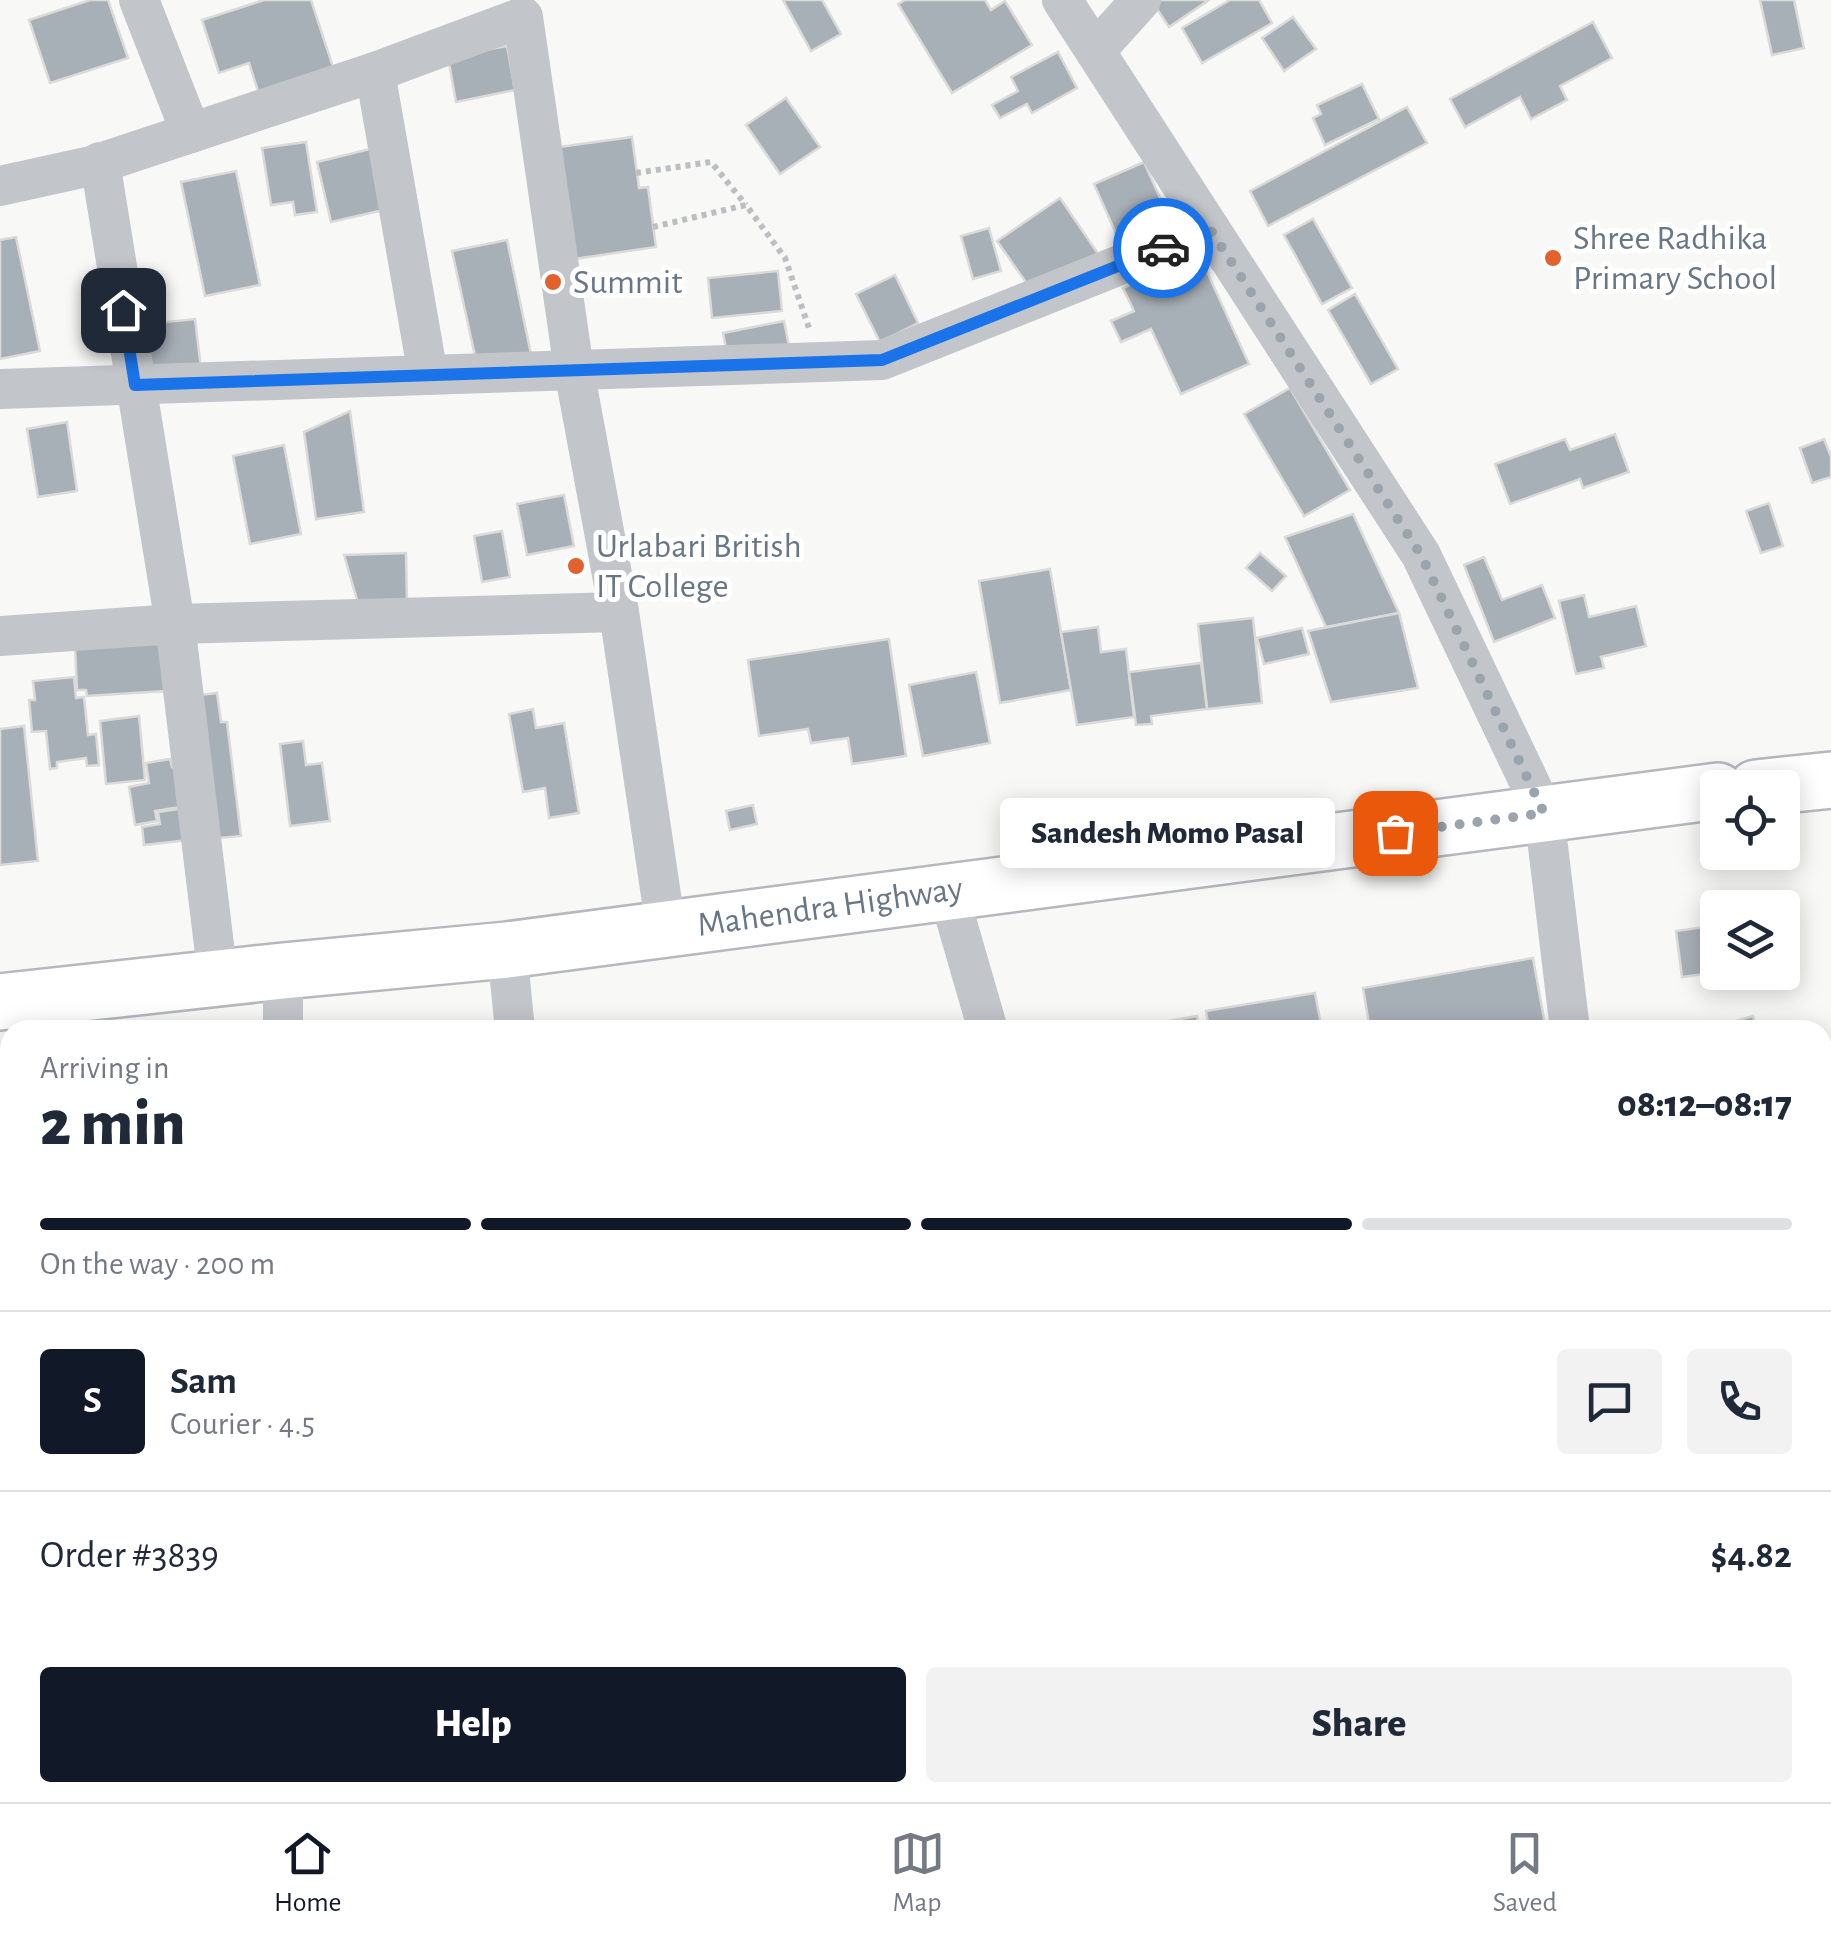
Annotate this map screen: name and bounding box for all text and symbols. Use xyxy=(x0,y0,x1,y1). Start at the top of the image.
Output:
courier xyxy=(1113,198,1213,298)
icon: car xyxy=(1136,221,1191,276)
place label: Shree Radhika Primary School xyxy=(1573,221,1777,296)
marker: Shree Radhika Primary School xyxy=(1542,247,1564,269)
place label: Summit xyxy=(573,265,682,300)
pin xyxy=(81,268,166,353)
marker: Summit xyxy=(542,271,564,293)
icon: home xyxy=(96,283,151,338)
place label: Urlabari British IT College xyxy=(596,529,802,604)
marker: Urlabari British IT College xyxy=(565,555,587,577)
map controls xyxy=(1700,770,1800,990)
button: locate xyxy=(1700,770,1800,870)
pin xyxy=(1353,791,1438,876)
callout: Sandesh Momo Pasal xyxy=(1000,798,1335,868)
icon: bag xyxy=(1368,806,1423,861)
text: Sandesh Momo Pasal xyxy=(1031,817,1304,849)
street label: Mahendra Highway xyxy=(695,871,965,943)
button: layers xyxy=(1700,890,1800,990)
text: Arriving in xyxy=(40,1052,169,1084)
text: 08:12–08:17 xyxy=(1617,1086,1792,1124)
text: 2 min xyxy=(40,1092,186,1157)
text: On the way · 200 m xyxy=(40,1248,275,1280)
button: chat xyxy=(1557,1349,1662,1454)
button: phone xyxy=(1687,1349,1792,1454)
text: Sam xyxy=(170,1363,237,1401)
text: S xyxy=(83,1382,102,1420)
text: Courier · 4.5 xyxy=(170,1408,315,1440)
text: Order #3839 xyxy=(40,1537,219,1575)
text: $4.82 xyxy=(1710,1537,1792,1575)
button: Help xyxy=(40,1667,906,1782)
button: Share xyxy=(926,1667,1792,1782)
tab: Home xyxy=(274,1826,341,1920)
tab: Map xyxy=(890,1826,945,1920)
tab: Saved xyxy=(1493,1826,1557,1920)

